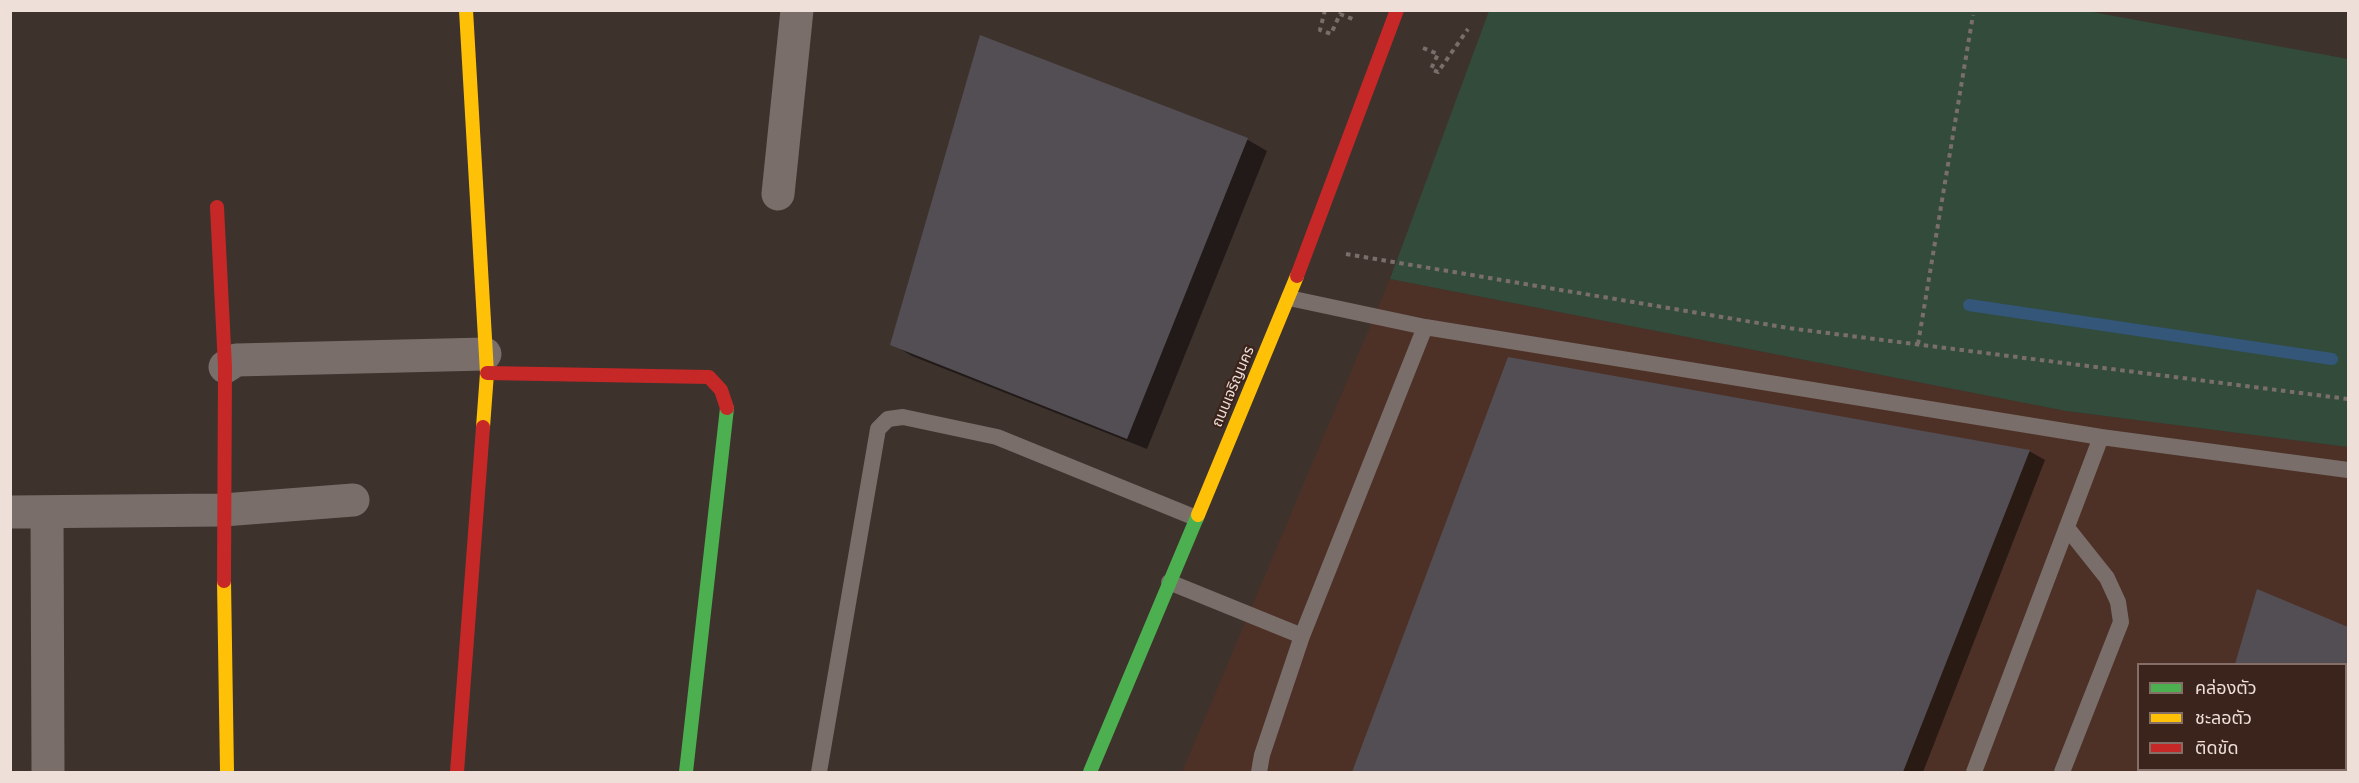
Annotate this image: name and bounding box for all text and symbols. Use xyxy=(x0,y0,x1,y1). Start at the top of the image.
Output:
street label: ถนนเจริญนคร xyxy=(1209,344,1259,430)
legend xyxy=(2137,663,2347,771)
text: คล่องตัว xyxy=(2195,676,2257,700)
text: ชะลอตัว xyxy=(2195,706,2252,730)
text: ติดขัด xyxy=(2195,736,2238,760)

